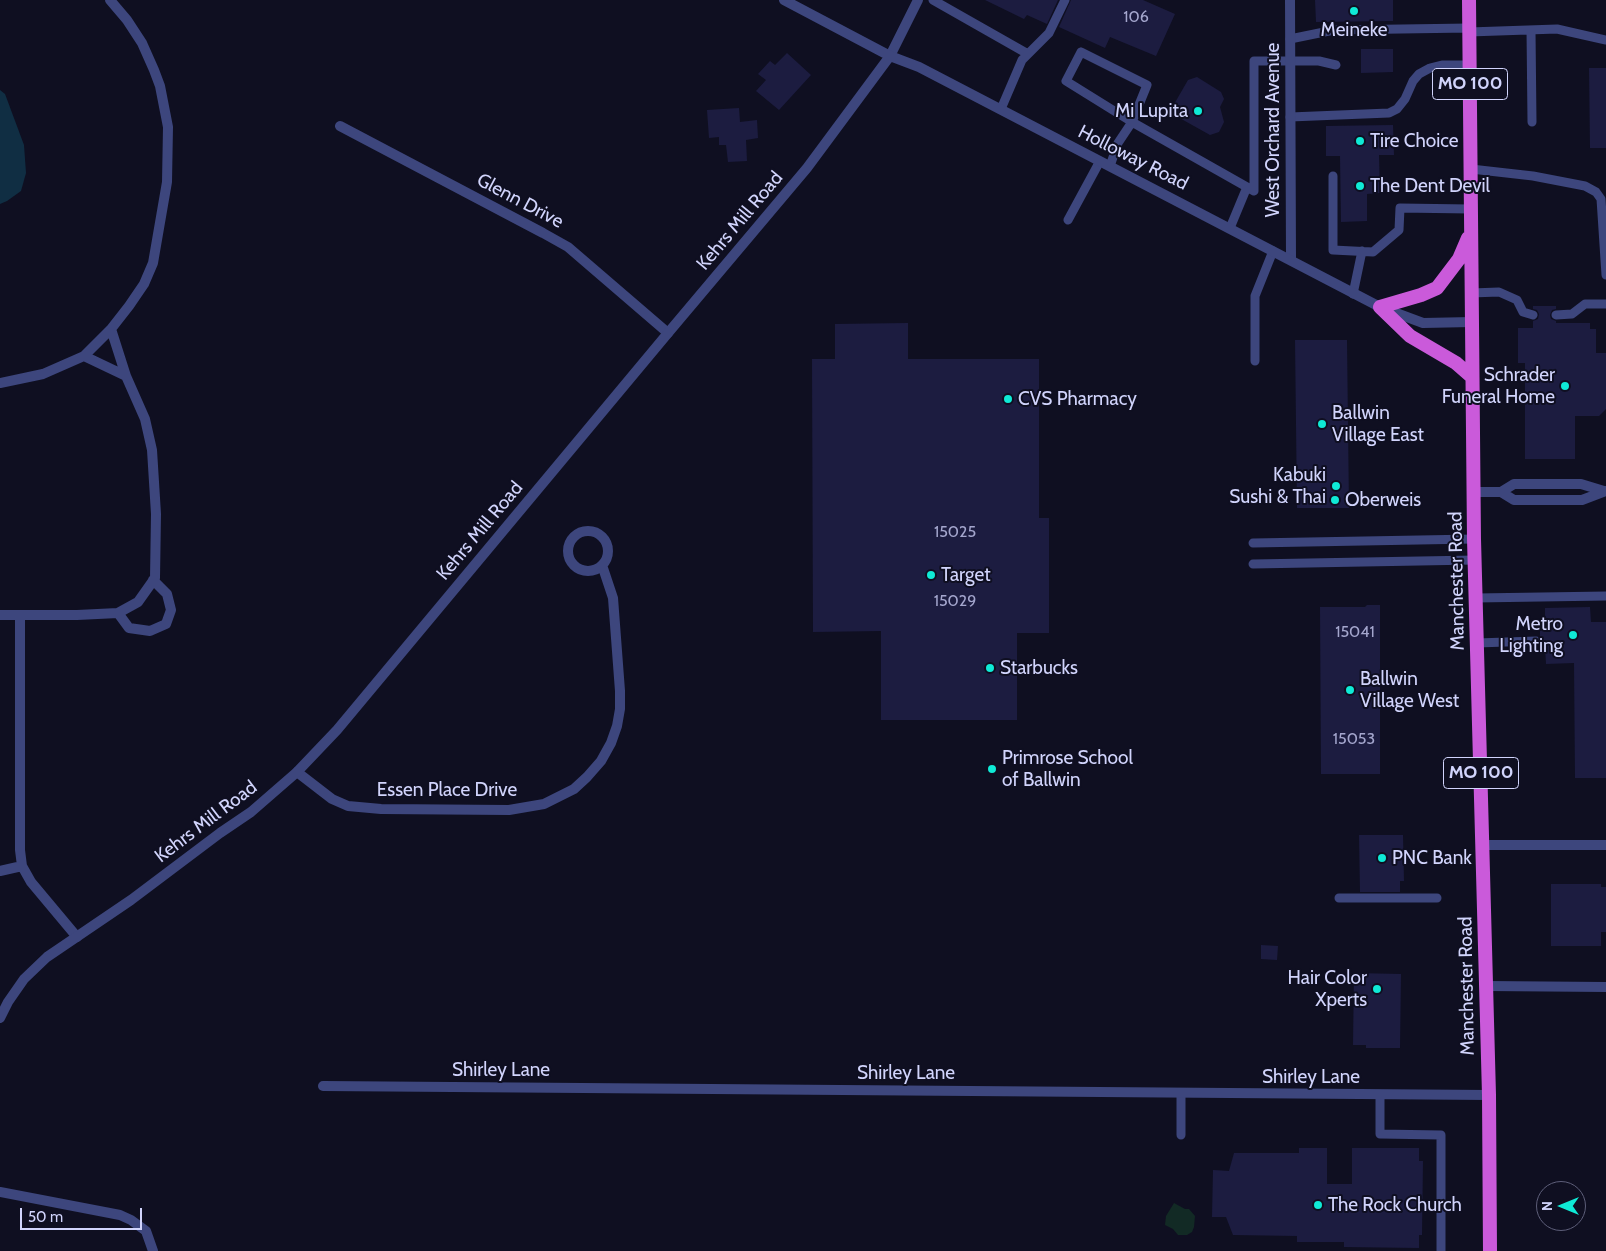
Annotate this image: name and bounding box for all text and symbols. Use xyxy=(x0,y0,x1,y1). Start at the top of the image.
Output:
marker: Meineke xyxy=(1348,5,1360,17)
house number: 106 xyxy=(1123,7,1149,27)
place label: Meineke xyxy=(1320,19,1388,41)
street label: West Orchard Avenue xyxy=(1262,43,1284,217)
road number: MO 100 xyxy=(1432,68,1508,100)
place label: Mi Lupita xyxy=(1115,100,1188,122)
marker: Mi Lupita xyxy=(1192,105,1204,117)
street label: Holloway Road xyxy=(1074,121,1192,195)
place label: Tire Choice xyxy=(1370,130,1458,152)
marker: Tire Choice xyxy=(1354,135,1366,147)
street label: Kehrs Mill Road xyxy=(692,167,788,275)
street label: Glenn Drive xyxy=(473,169,567,233)
place label: The Dent Devil xyxy=(1370,175,1490,197)
marker: The Dent Devil xyxy=(1354,180,1366,192)
place label: Schrader Funeral Home xyxy=(1442,364,1555,408)
marker: Schrader Funeral Home xyxy=(1559,380,1571,392)
place label: CVS Pharmacy xyxy=(1018,388,1137,410)
marker: CVS Pharmacy xyxy=(1002,393,1014,405)
place label: Ballwin Village East xyxy=(1332,402,1424,446)
marker: Ballwin Village East xyxy=(1316,418,1328,430)
place label: Kabuki Sushi & Thai xyxy=(1229,464,1326,508)
street label: Kehrs Mill Road xyxy=(432,477,528,585)
marker: Kabuki Sushi & Thai xyxy=(1330,480,1342,492)
place label: Oberweis xyxy=(1345,489,1421,511)
marker: Oberweis xyxy=(1329,494,1341,506)
street label: Manchester Road xyxy=(1444,511,1470,651)
house number: 15025 xyxy=(934,522,976,542)
place label: Target xyxy=(941,564,991,586)
marker: Target xyxy=(925,569,937,581)
house number: 15029 xyxy=(934,591,976,611)
place label: Metro Lighting xyxy=(1499,613,1563,657)
house number: 15041 xyxy=(1335,622,1375,642)
marker: Metro Lighting xyxy=(1567,629,1579,641)
place label: Starbucks xyxy=(1000,657,1078,679)
marker: Starbucks xyxy=(984,662,996,674)
place label: Ballwin Village West xyxy=(1360,668,1459,712)
marker: Ballwin Village West xyxy=(1344,684,1356,696)
house number: 15053 xyxy=(1333,729,1375,749)
place label: Primrose School of Ballwin xyxy=(1002,747,1133,791)
road number: MO 100 xyxy=(1444,758,1518,788)
marker: Primrose School of Ballwin xyxy=(986,763,998,775)
street label: Kehrs Mill Road xyxy=(150,776,262,868)
street label: Essen Place Drive xyxy=(377,779,517,801)
place label: PNC Bank xyxy=(1392,847,1472,869)
marker: PNC Bank xyxy=(1376,852,1388,864)
street label: Manchester Road xyxy=(1454,916,1480,1056)
place label: Hair Color Xperts xyxy=(1288,967,1367,1011)
marker: Hair Color Xperts xyxy=(1371,983,1383,995)
street label: Shirley Lane xyxy=(452,1059,550,1081)
street label: Shirley Lane xyxy=(857,1062,955,1084)
street label: Shirley Lane xyxy=(1262,1066,1360,1088)
north arrow xyxy=(1536,1181,1586,1231)
place label: The Rock Church xyxy=(1328,1194,1462,1216)
scale bar xyxy=(22,1198,145,1230)
marker: The Rock Church xyxy=(1312,1199,1324,1211)
text: N xyxy=(1538,1201,1556,1211)
text: 50 m xyxy=(28,1208,63,1226)

